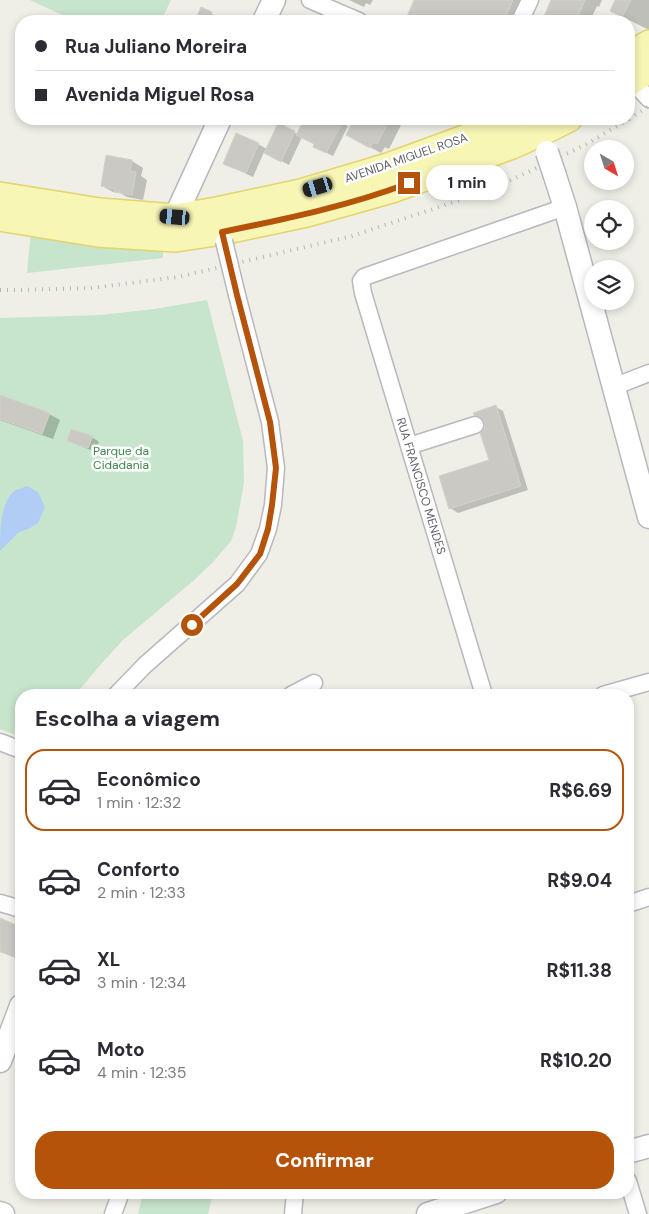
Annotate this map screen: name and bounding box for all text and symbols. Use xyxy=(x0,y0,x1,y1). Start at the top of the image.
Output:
text: Rua Juliano Moreira xyxy=(65,34,247,59)
text: Avenida Miguel Rosa xyxy=(65,82,254,107)
street label: AVENIDA MIGUEL ROSA xyxy=(342,129,470,187)
north arrow xyxy=(584,140,634,190)
map controls xyxy=(584,140,634,310)
callout: 1 min xyxy=(426,166,509,200)
route end xyxy=(398,172,420,194)
text: 1 min xyxy=(448,172,486,193)
car xyxy=(301,175,334,199)
button: locate xyxy=(584,200,634,250)
car xyxy=(159,208,190,226)
button: layers xyxy=(584,260,634,310)
street label: RUA FRANCISCO MENDES xyxy=(393,416,449,556)
park label: Parque da Cidadania xyxy=(93,443,149,473)
route start xyxy=(181,614,203,636)
text: Escolha a viagem xyxy=(35,704,220,733)
text: Econômico xyxy=(97,767,201,792)
icon: car xyxy=(37,768,82,813)
text: R$6.69 xyxy=(549,778,612,803)
text: 1 min · 12:32 xyxy=(97,792,181,813)
text: Conforto xyxy=(97,857,180,882)
icon: car xyxy=(37,858,82,903)
text: R$9.04 xyxy=(547,868,612,893)
text: 2 min · 12:33 xyxy=(97,882,186,903)
text: XL xyxy=(97,947,120,972)
icon: car xyxy=(37,948,82,993)
text: R$11.38 xyxy=(546,958,612,983)
text: 3 min · 12:34 xyxy=(97,972,186,993)
text: Moto xyxy=(97,1037,145,1062)
icon: car xyxy=(37,1038,82,1083)
text: R$10.20 xyxy=(540,1048,612,1073)
text: 4 min · 12:35 xyxy=(97,1062,187,1083)
button: Confirmar xyxy=(35,1131,614,1189)

